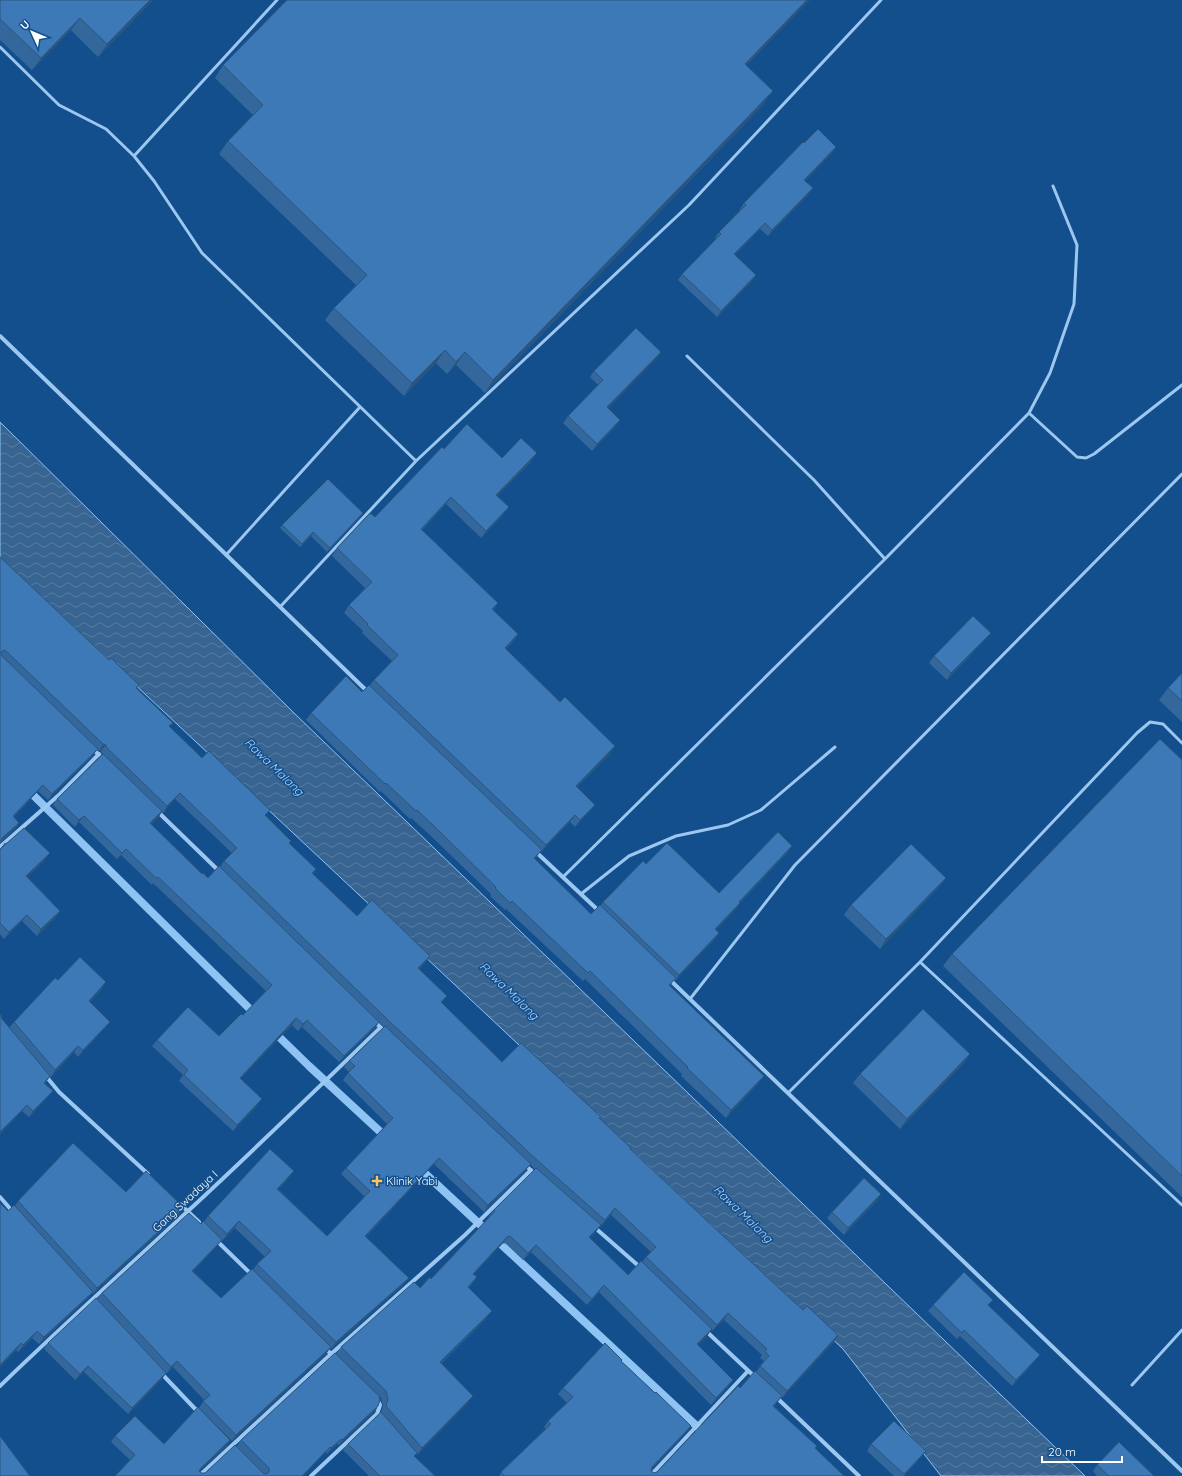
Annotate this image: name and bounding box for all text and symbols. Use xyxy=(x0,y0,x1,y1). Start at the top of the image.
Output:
north arrow xyxy=(12,12,52,52)
text: U xyxy=(17,17,33,33)
water label: Rawa Malang xyxy=(242,735,308,800)
water label: Rawa Malang xyxy=(477,959,543,1024)
street label: Gang Swadaya I xyxy=(150,1167,220,1235)
place label: Klinik Yabi xyxy=(386,1174,437,1188)
marker: Klinik Yabi xyxy=(371,1175,383,1187)
water label: Rawa Malang xyxy=(711,1182,777,1247)
scale bar xyxy=(1042,1438,1122,1464)
text: 20 m xyxy=(1048,1444,1076,1459)

